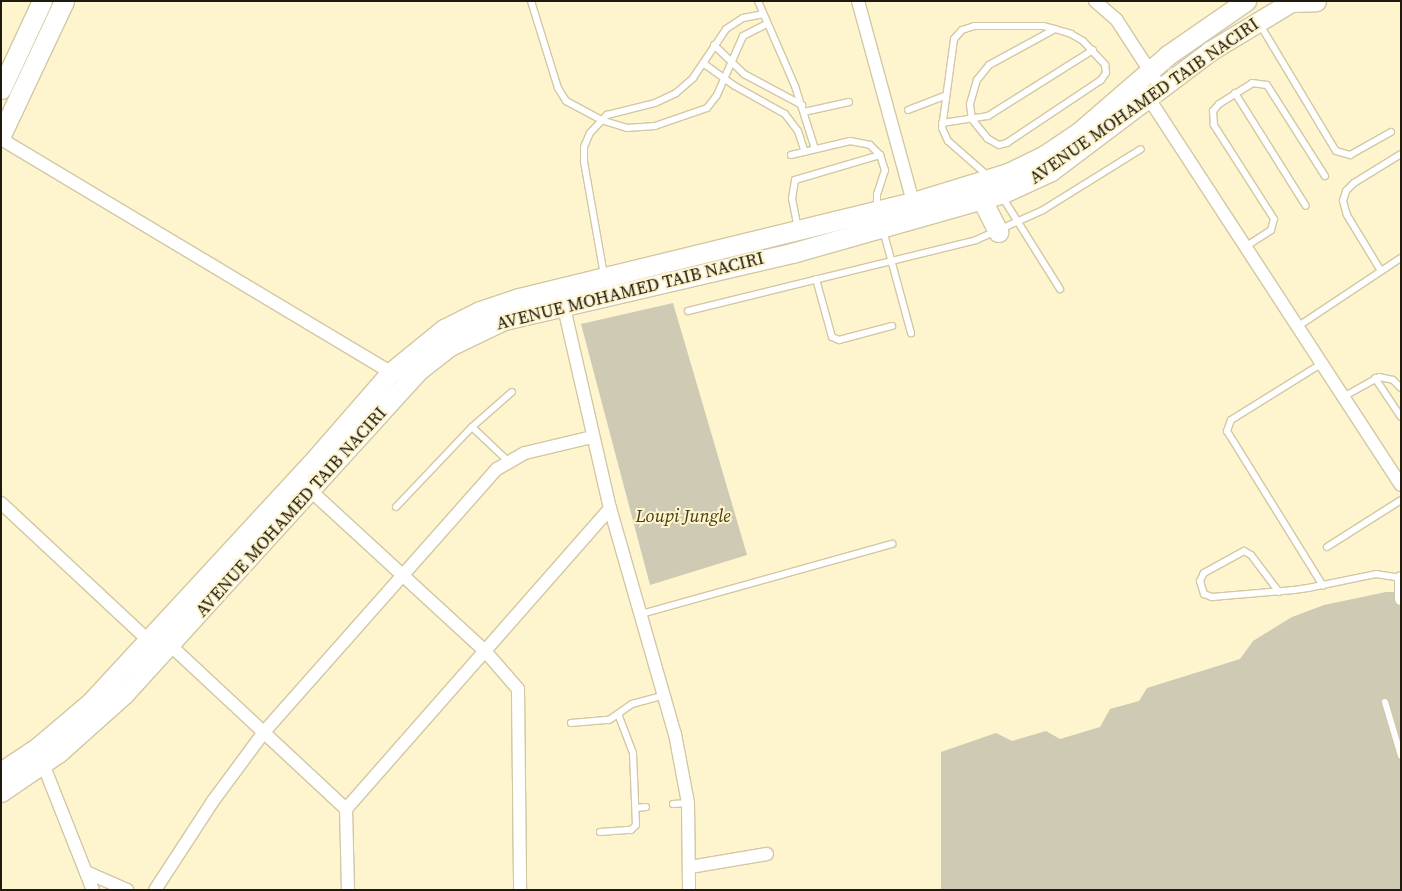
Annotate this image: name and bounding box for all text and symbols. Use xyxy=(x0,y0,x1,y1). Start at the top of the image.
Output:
street label: AVENUE MOHAMED TAIB NACIRI xyxy=(1025,13,1263,189)
street label: AVENUE MOHAMED TAIB NACIRI xyxy=(494,247,766,335)
street label: AVENUE MOHAMED TAIB NACIRI xyxy=(191,402,391,622)
park label: Loupi Jungle xyxy=(635,505,731,527)

